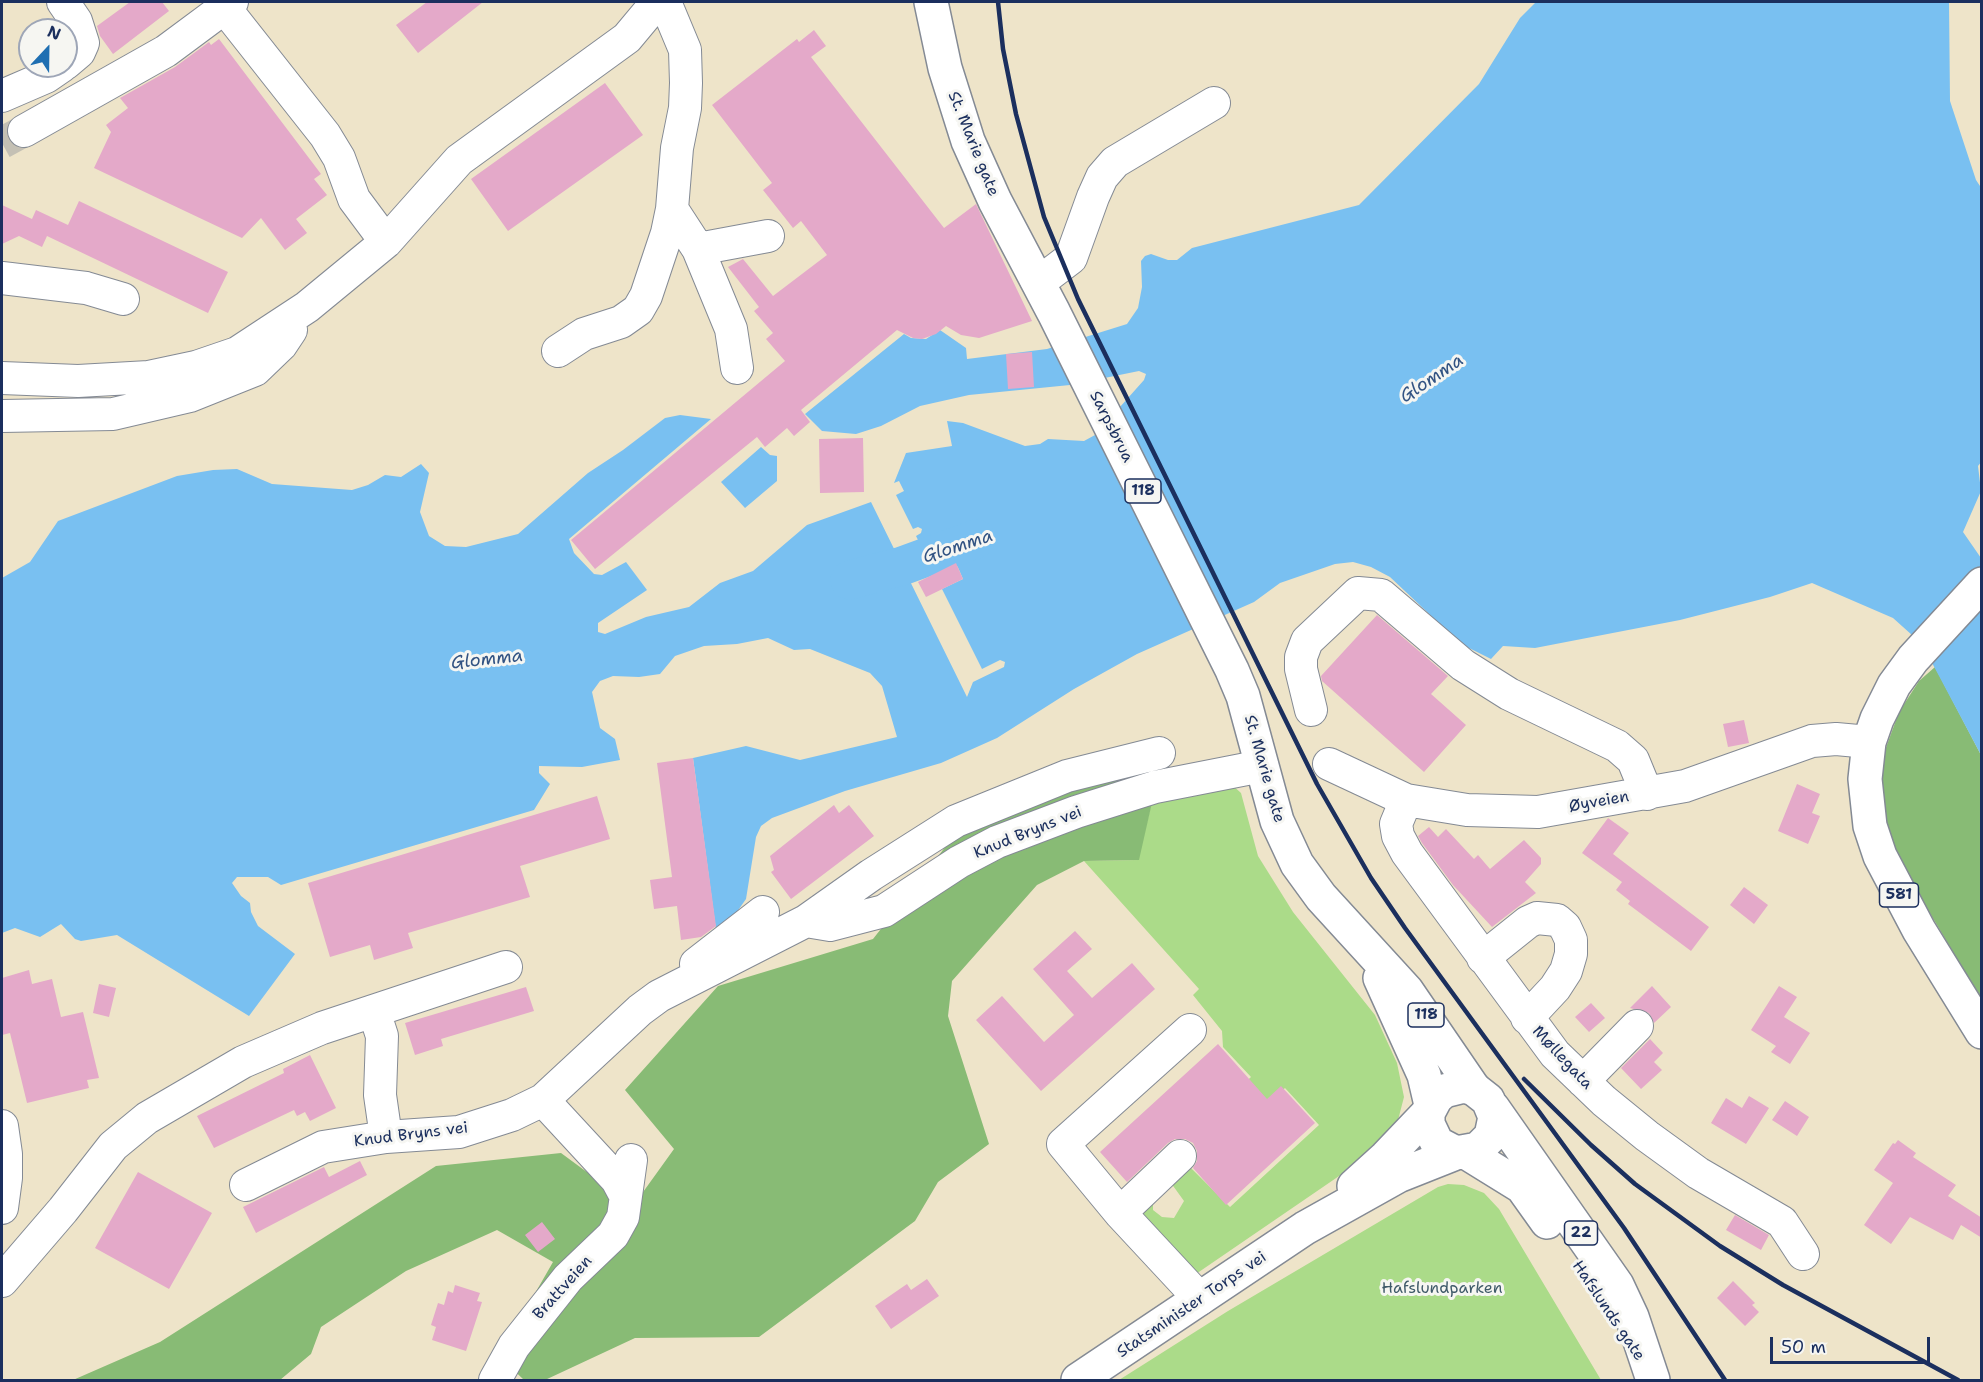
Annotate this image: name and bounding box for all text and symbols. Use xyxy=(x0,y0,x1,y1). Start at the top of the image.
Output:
north arrow xyxy=(18,18,78,78)
text: N xyxy=(44,21,64,45)
street label: St. Marie gate xyxy=(943,89,1003,199)
water label: Glomma xyxy=(1396,350,1468,408)
street label: Sarpsbrua xyxy=(1085,388,1137,466)
road number: 118 xyxy=(1125,479,1161,503)
water label: Glomma xyxy=(920,526,996,568)
water label: Glomma xyxy=(450,645,524,675)
street label: St. Marie gate xyxy=(1239,713,1289,825)
street label: Øyveien xyxy=(1567,787,1631,817)
street label: Knud Bryns vei xyxy=(971,803,1085,863)
road number: 581 xyxy=(1880,883,1918,907)
road number: 118 xyxy=(1408,1003,1444,1027)
street label: Møllegata xyxy=(1528,1022,1596,1094)
street label: Knud Bryns vei xyxy=(353,1118,469,1152)
road number: 22 xyxy=(1564,1221,1598,1245)
street label: Statsminister Torps vei xyxy=(1114,1248,1270,1362)
street label: Brattveien xyxy=(529,1252,597,1324)
street label: Hafslunds gate xyxy=(1567,1257,1649,1365)
park label: Hafslundparken xyxy=(1382,1279,1502,1299)
scale bar xyxy=(1773,1325,1934,1363)
text: 50 m xyxy=(1781,1335,1826,1359)

